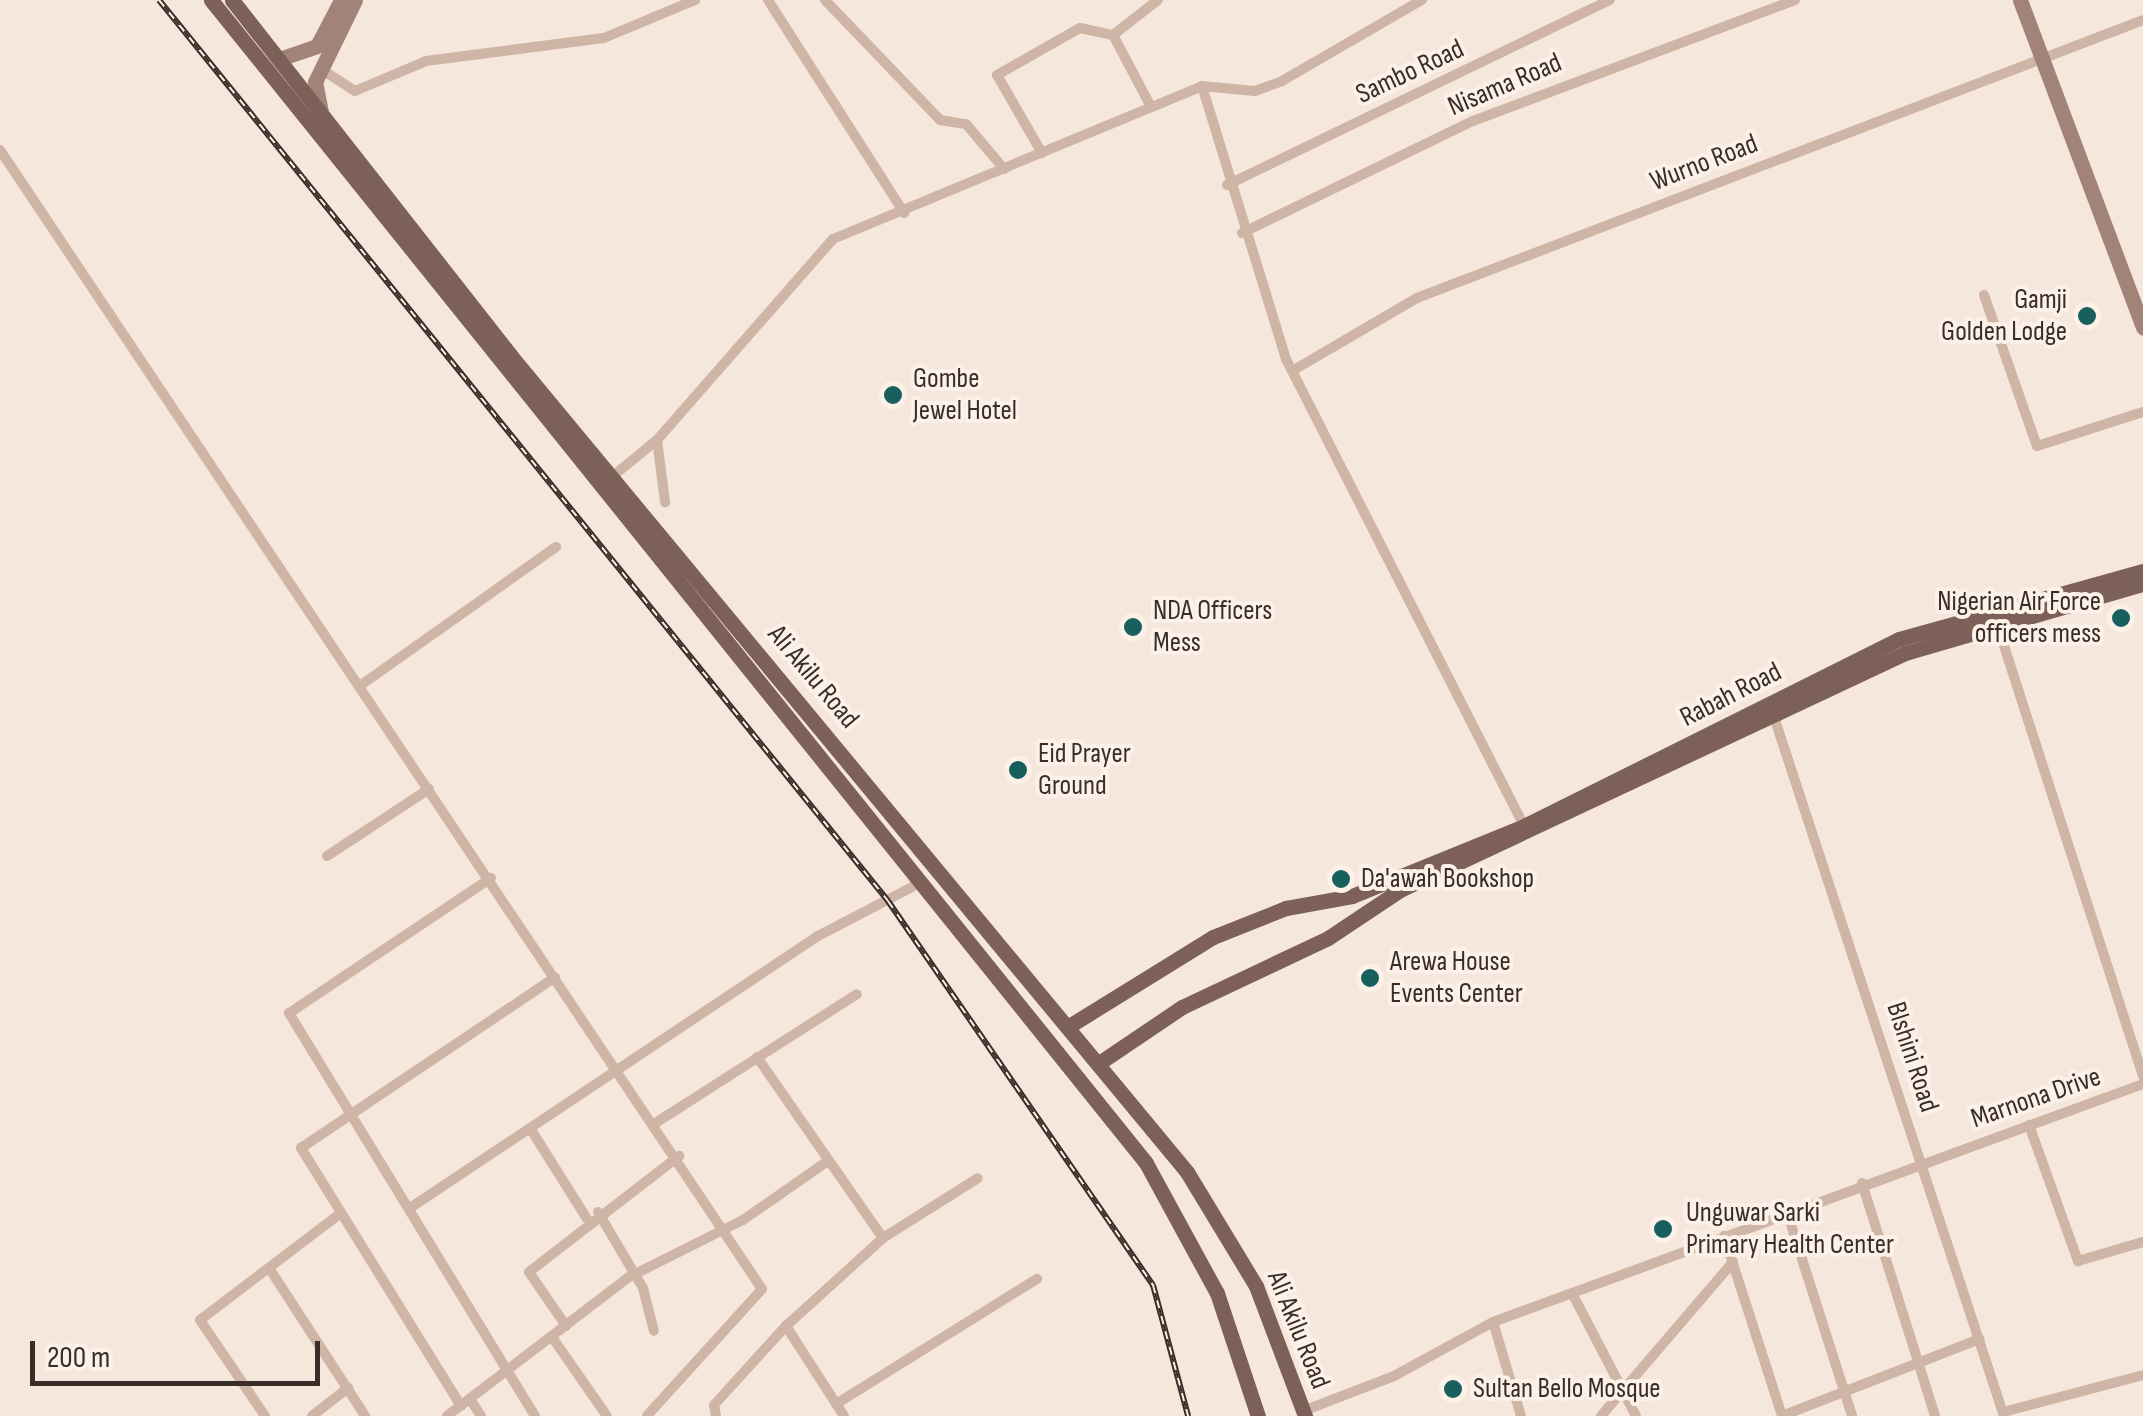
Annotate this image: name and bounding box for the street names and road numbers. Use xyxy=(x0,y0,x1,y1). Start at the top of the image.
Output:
street label: Sambo Road xyxy=(1351,32,1469,112)
street label: Nisama Road xyxy=(1443,46,1567,124)
street label: Wurno Road xyxy=(1646,127,1762,199)
street label: Ali Akilu Road xyxy=(760,619,866,735)
street label: Rabah Road xyxy=(1675,655,1787,735)
street label: BIshini Road xyxy=(1878,998,1946,1116)
street label: Marnona Drive xyxy=(1967,1060,2105,1136)
street label: Ali Akilu Road xyxy=(1259,1266,1337,1394)

